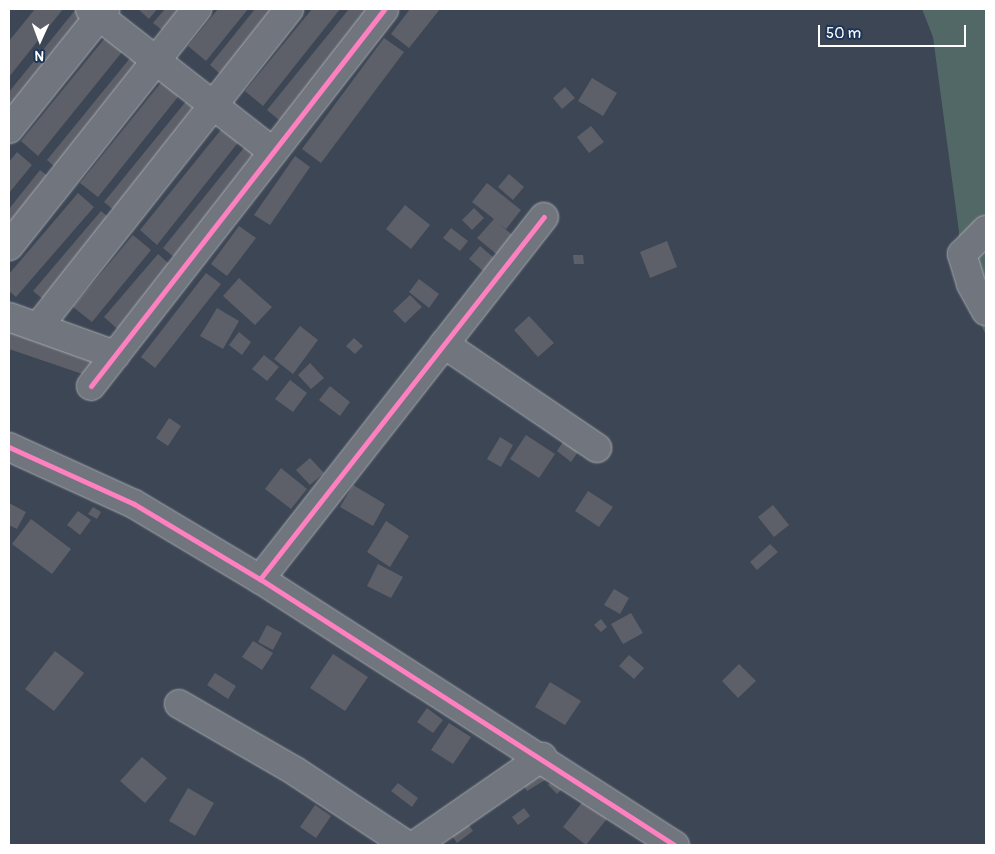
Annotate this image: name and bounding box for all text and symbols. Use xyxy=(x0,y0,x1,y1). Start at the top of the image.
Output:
north arrow xyxy=(15,15,65,65)
scale bar xyxy=(820,15,968,47)
text: 50 m xyxy=(826,24,861,43)
text: N xyxy=(34,47,44,64)

